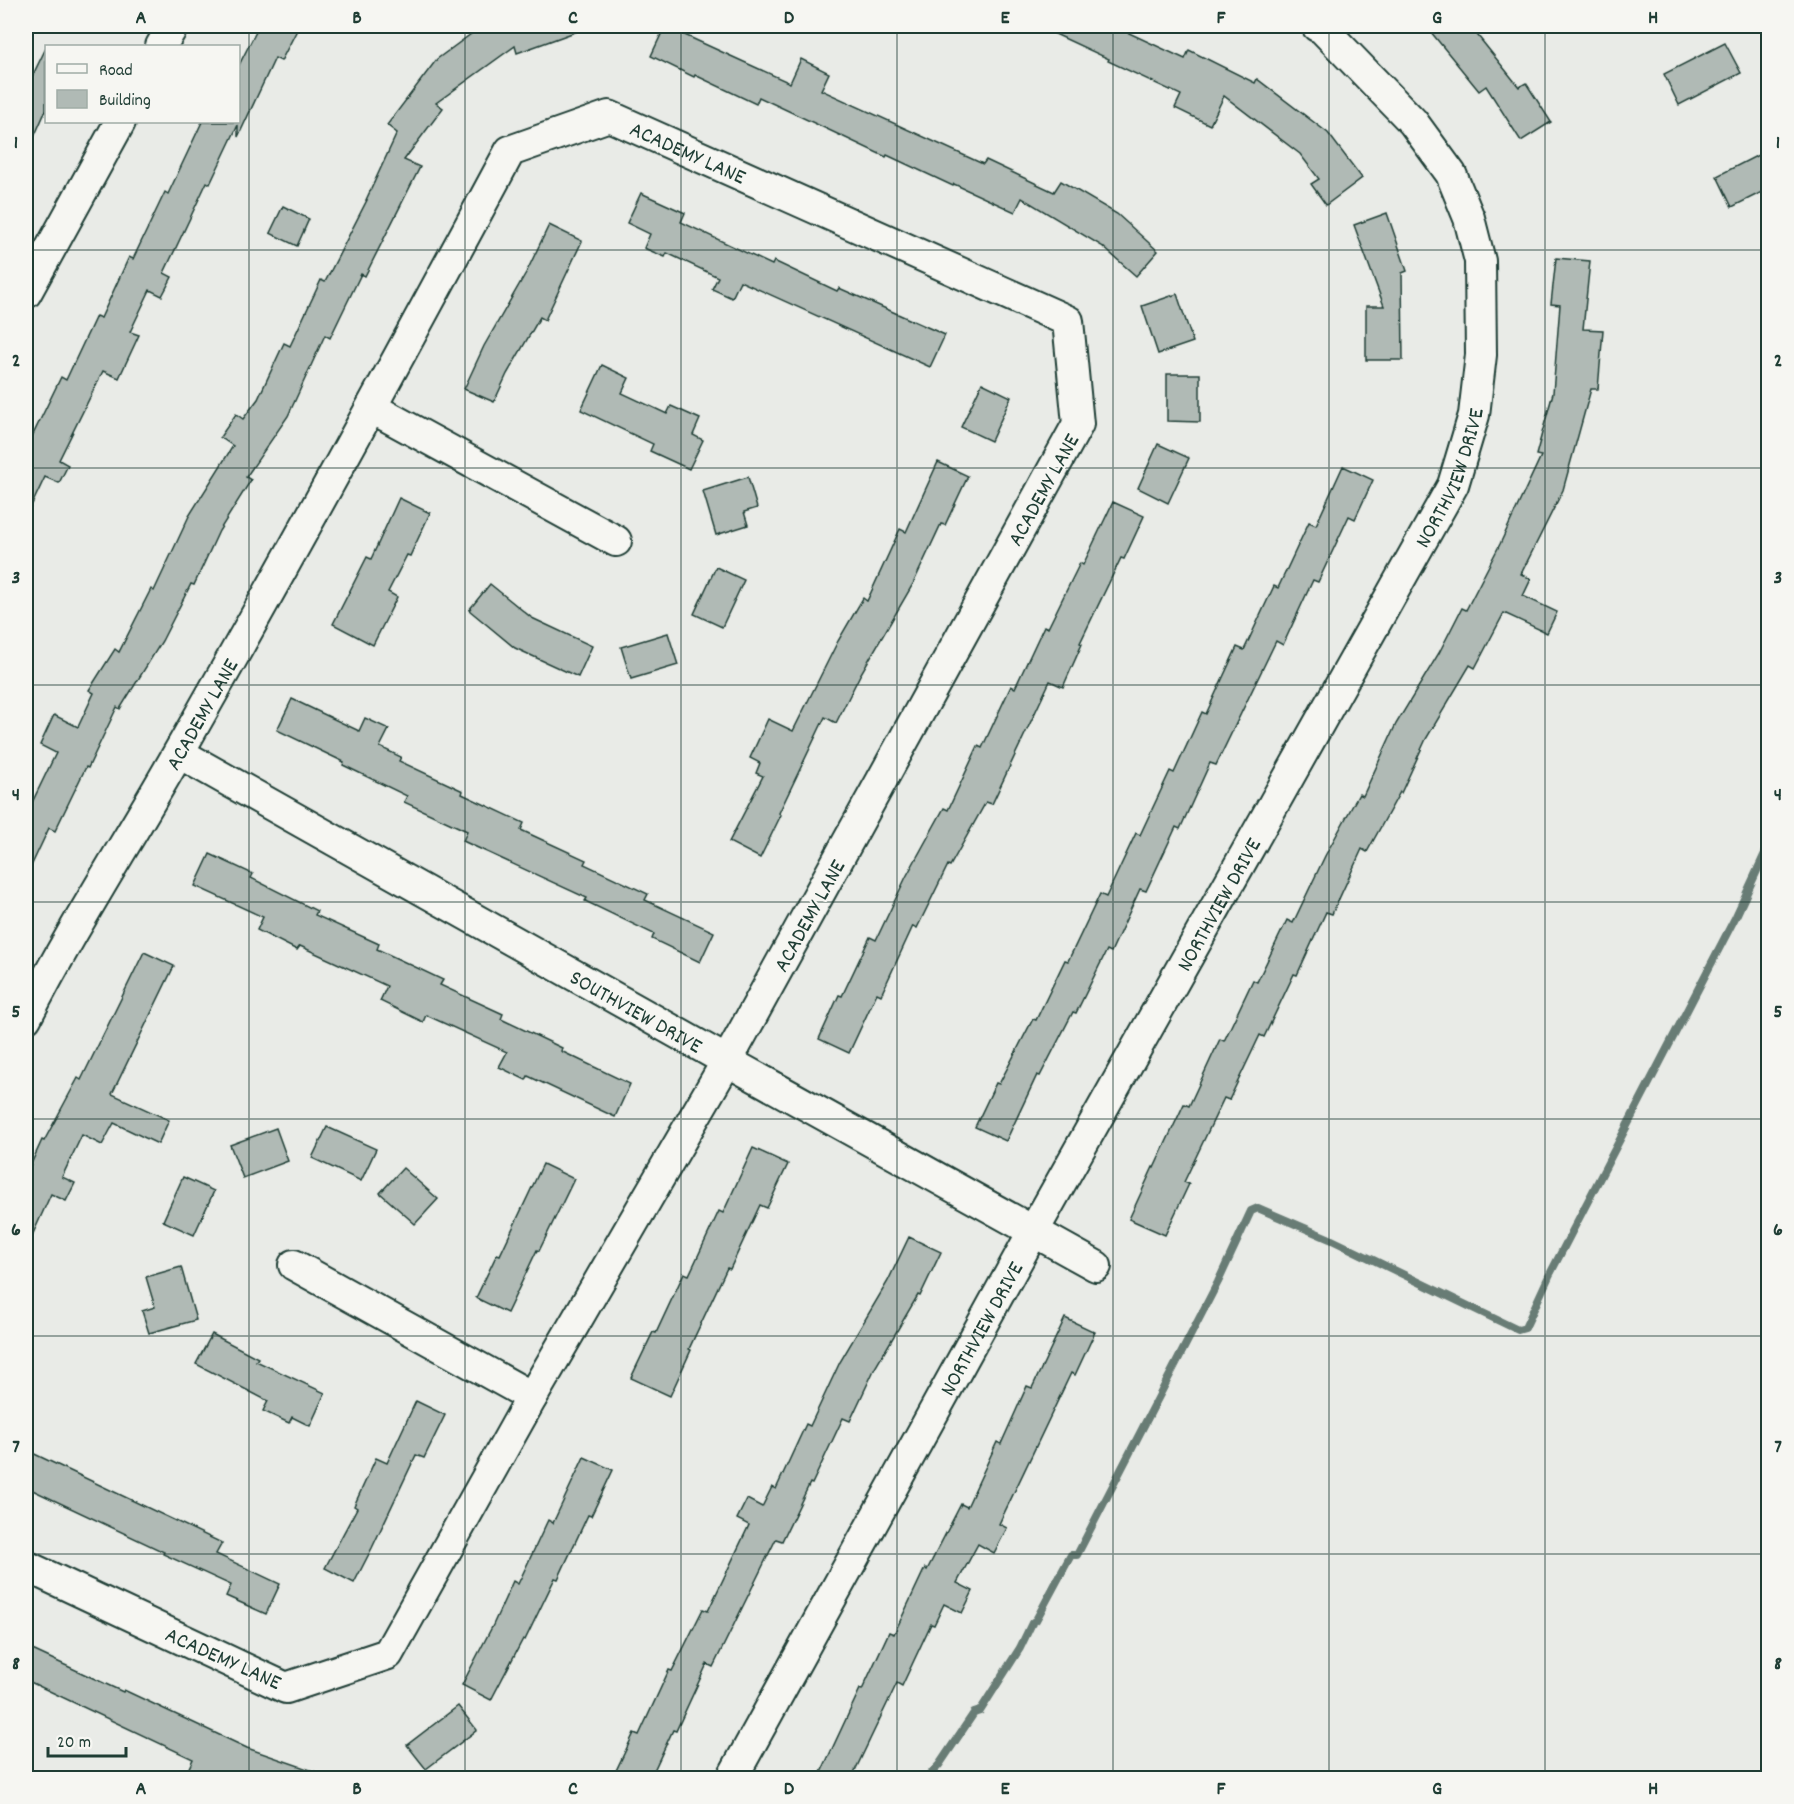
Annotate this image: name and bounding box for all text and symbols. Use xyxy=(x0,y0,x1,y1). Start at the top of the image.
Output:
text: A xyxy=(136,5,147,33)
text: B xyxy=(352,5,362,33)
text: C xyxy=(568,5,578,33)
text: D xyxy=(784,5,795,33)
text: E xyxy=(1000,5,1010,33)
text: F xyxy=(1217,5,1227,33)
text: G xyxy=(1432,5,1442,33)
text: H xyxy=(1648,5,1658,33)
legend xyxy=(45,45,240,123)
text: Road xyxy=(99,59,133,84)
text: Building xyxy=(99,89,151,114)
street label: ACADEMY LANE xyxy=(624,115,750,194)
text: 1 xyxy=(14,130,18,158)
text: 1 xyxy=(1776,130,1780,158)
text: 2 xyxy=(12,348,20,376)
text: 2 xyxy=(1774,348,1782,376)
street label: NORTHVIEW DRIVE xyxy=(1409,407,1494,554)
street label: ACADEMY LANE xyxy=(1001,429,1089,552)
text: 3 xyxy=(12,565,20,593)
text: 3 xyxy=(1774,565,1782,593)
street label: ACADEMY LANE xyxy=(160,654,248,777)
text: 4 xyxy=(12,782,20,810)
text: 4 xyxy=(1774,782,1782,810)
street label: NORTHVIEW DRIVE xyxy=(1171,833,1271,978)
street label: ACADEMY LANE xyxy=(767,855,855,978)
street label: SOUTHVIEW DRIVE xyxy=(563,964,707,1063)
text: 5 xyxy=(11,999,21,1027)
text: 5 xyxy=(1773,999,1783,1027)
text: 6 xyxy=(11,1217,21,1245)
text: 6 xyxy=(1773,1217,1783,1245)
street label: NORTHVIEW DRIVE xyxy=(934,1257,1033,1402)
text: 7 xyxy=(12,1434,20,1462)
text: 7 xyxy=(1774,1434,1782,1462)
street label: ACADEMY LANE xyxy=(160,1621,286,1700)
text: 8 xyxy=(12,1651,20,1679)
text: 8 xyxy=(1774,1651,1782,1679)
scale bar xyxy=(48,1720,126,1758)
text: 20 m xyxy=(57,1731,91,1756)
text: A xyxy=(136,1776,147,1804)
text: B xyxy=(352,1776,362,1804)
text: C xyxy=(568,1776,578,1804)
text: D xyxy=(784,1776,795,1804)
text: E xyxy=(1000,1776,1010,1804)
text: F xyxy=(1217,1776,1227,1804)
text: G xyxy=(1432,1776,1442,1804)
text: H xyxy=(1648,1776,1658,1804)

